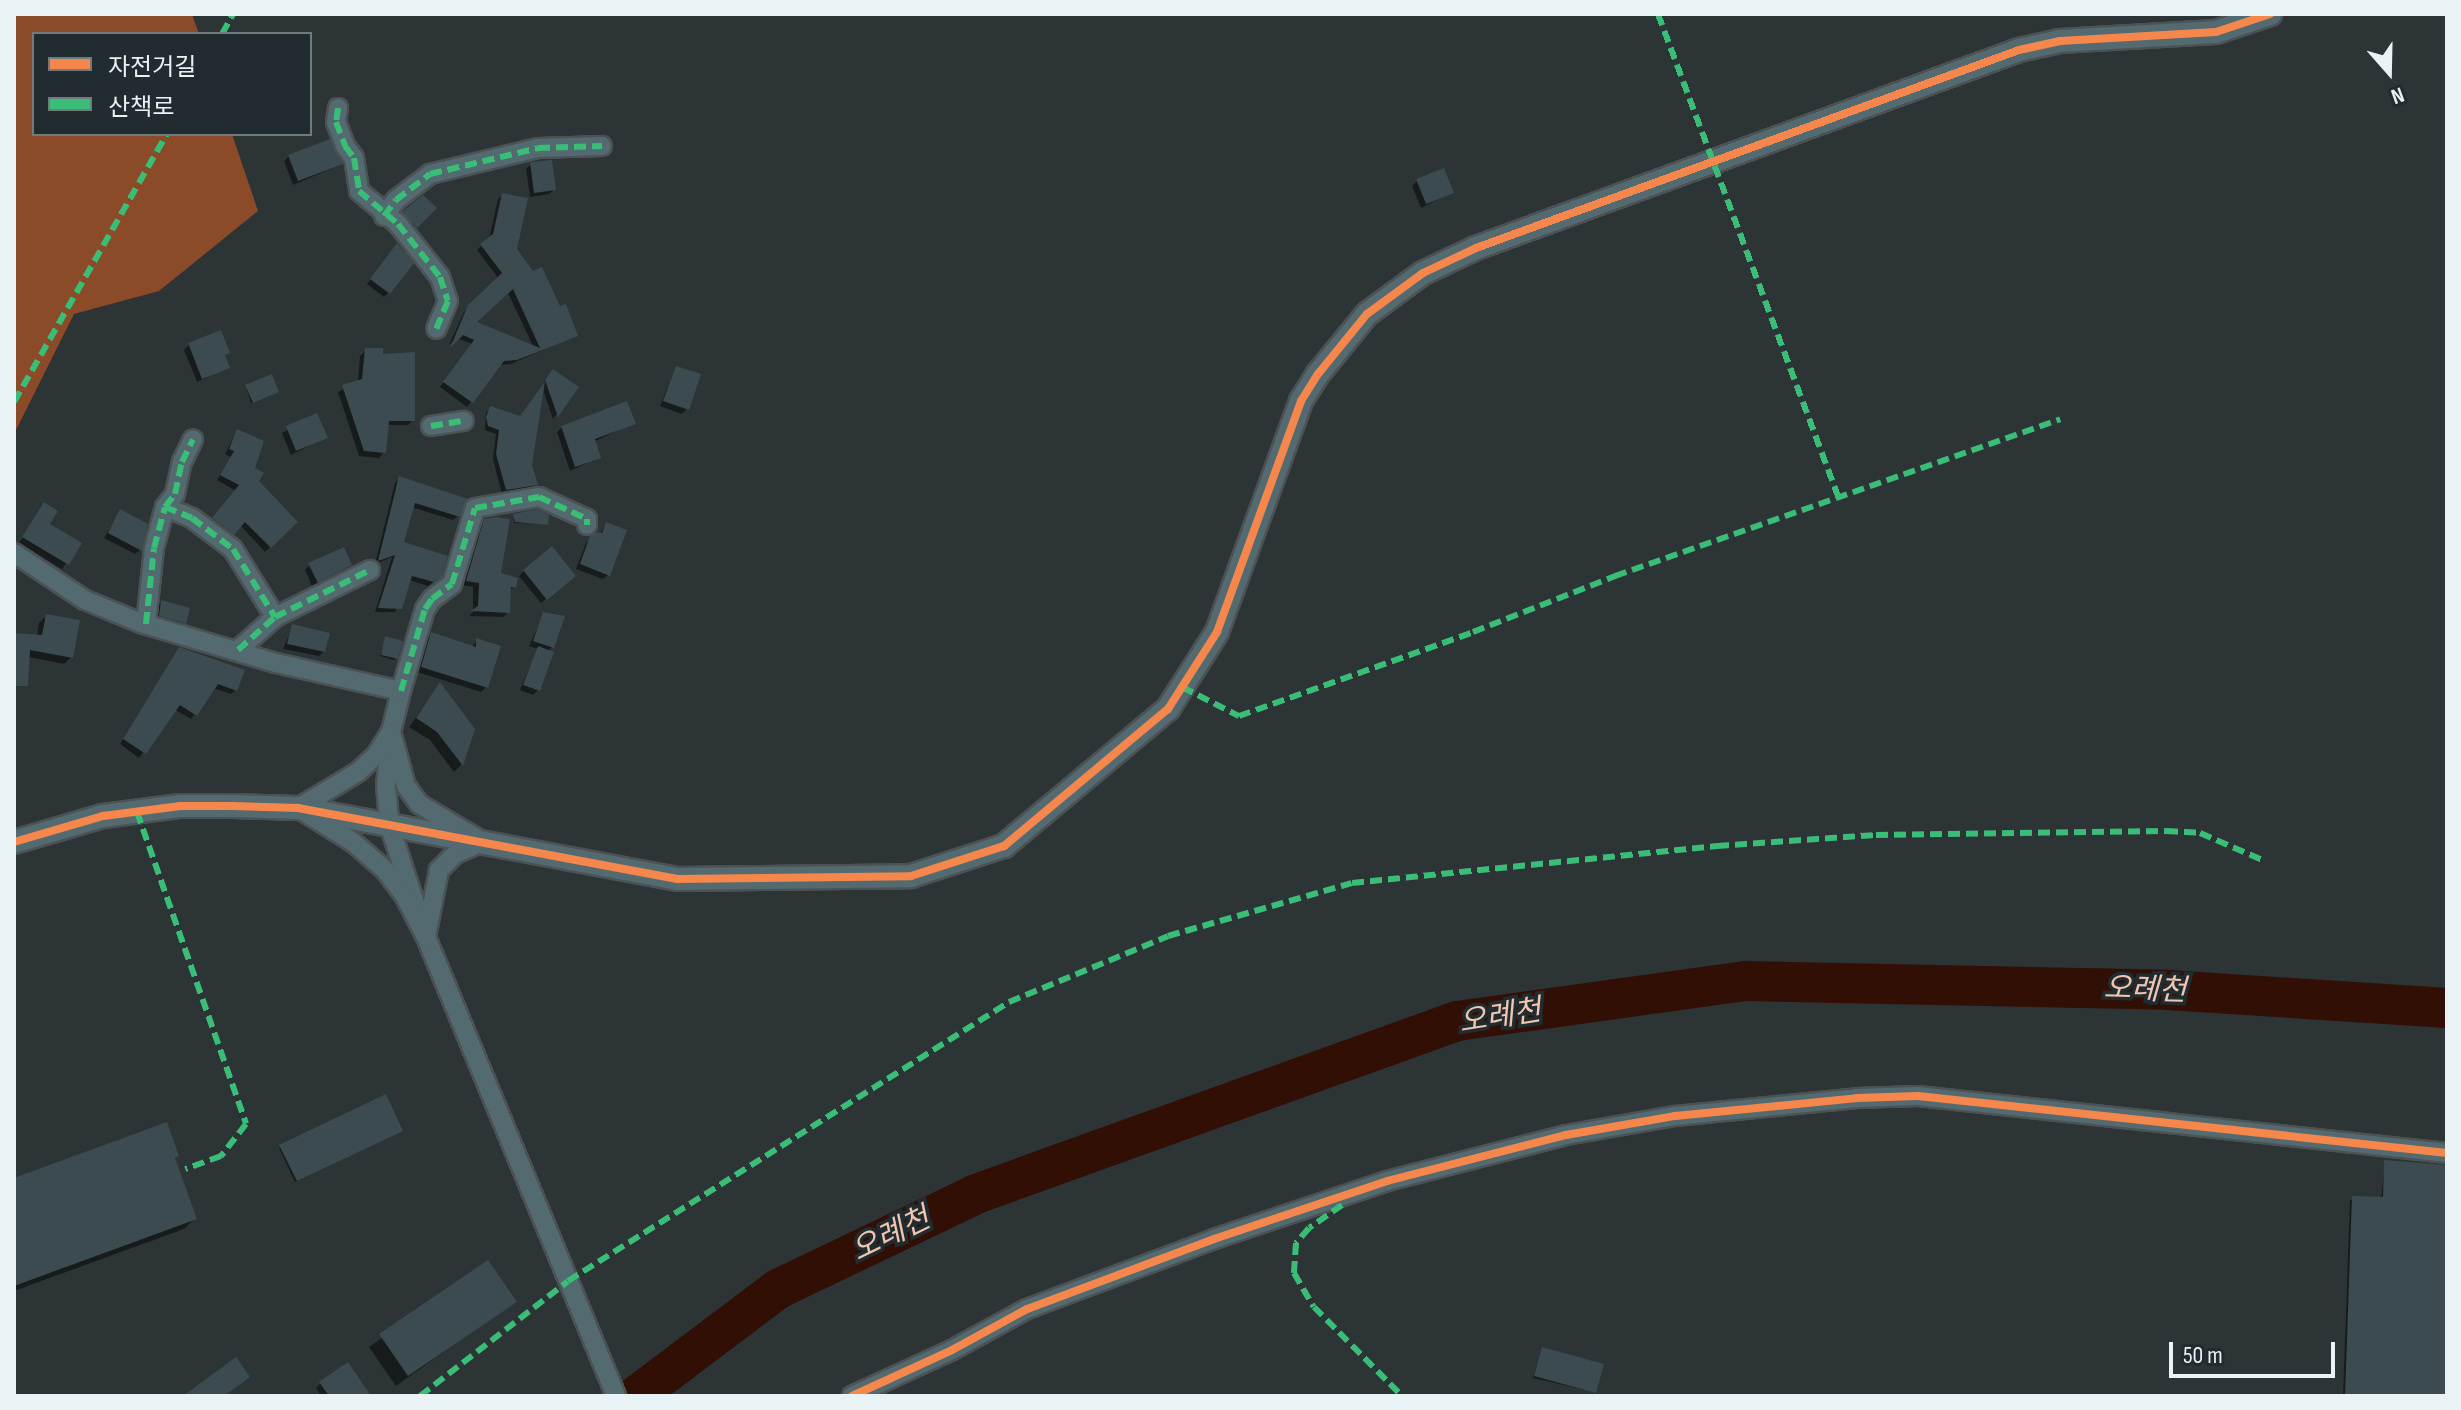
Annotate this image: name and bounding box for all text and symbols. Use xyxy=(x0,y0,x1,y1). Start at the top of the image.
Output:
legend xyxy=(32,32,312,136)
north arrow xyxy=(2349,32,2429,112)
text: 자전거길 xyxy=(108,53,196,82)
text: N xyxy=(2387,80,2408,110)
text: 산책로 xyxy=(108,93,174,122)
water label: 오례천 xyxy=(2103,971,2187,1009)
water label: 오례천 xyxy=(1456,993,1544,1041)
water label: 오례천 xyxy=(846,1201,936,1269)
scale bar xyxy=(2173,1326,2339,1376)
text: 50 m xyxy=(2183,1341,2223,1370)

